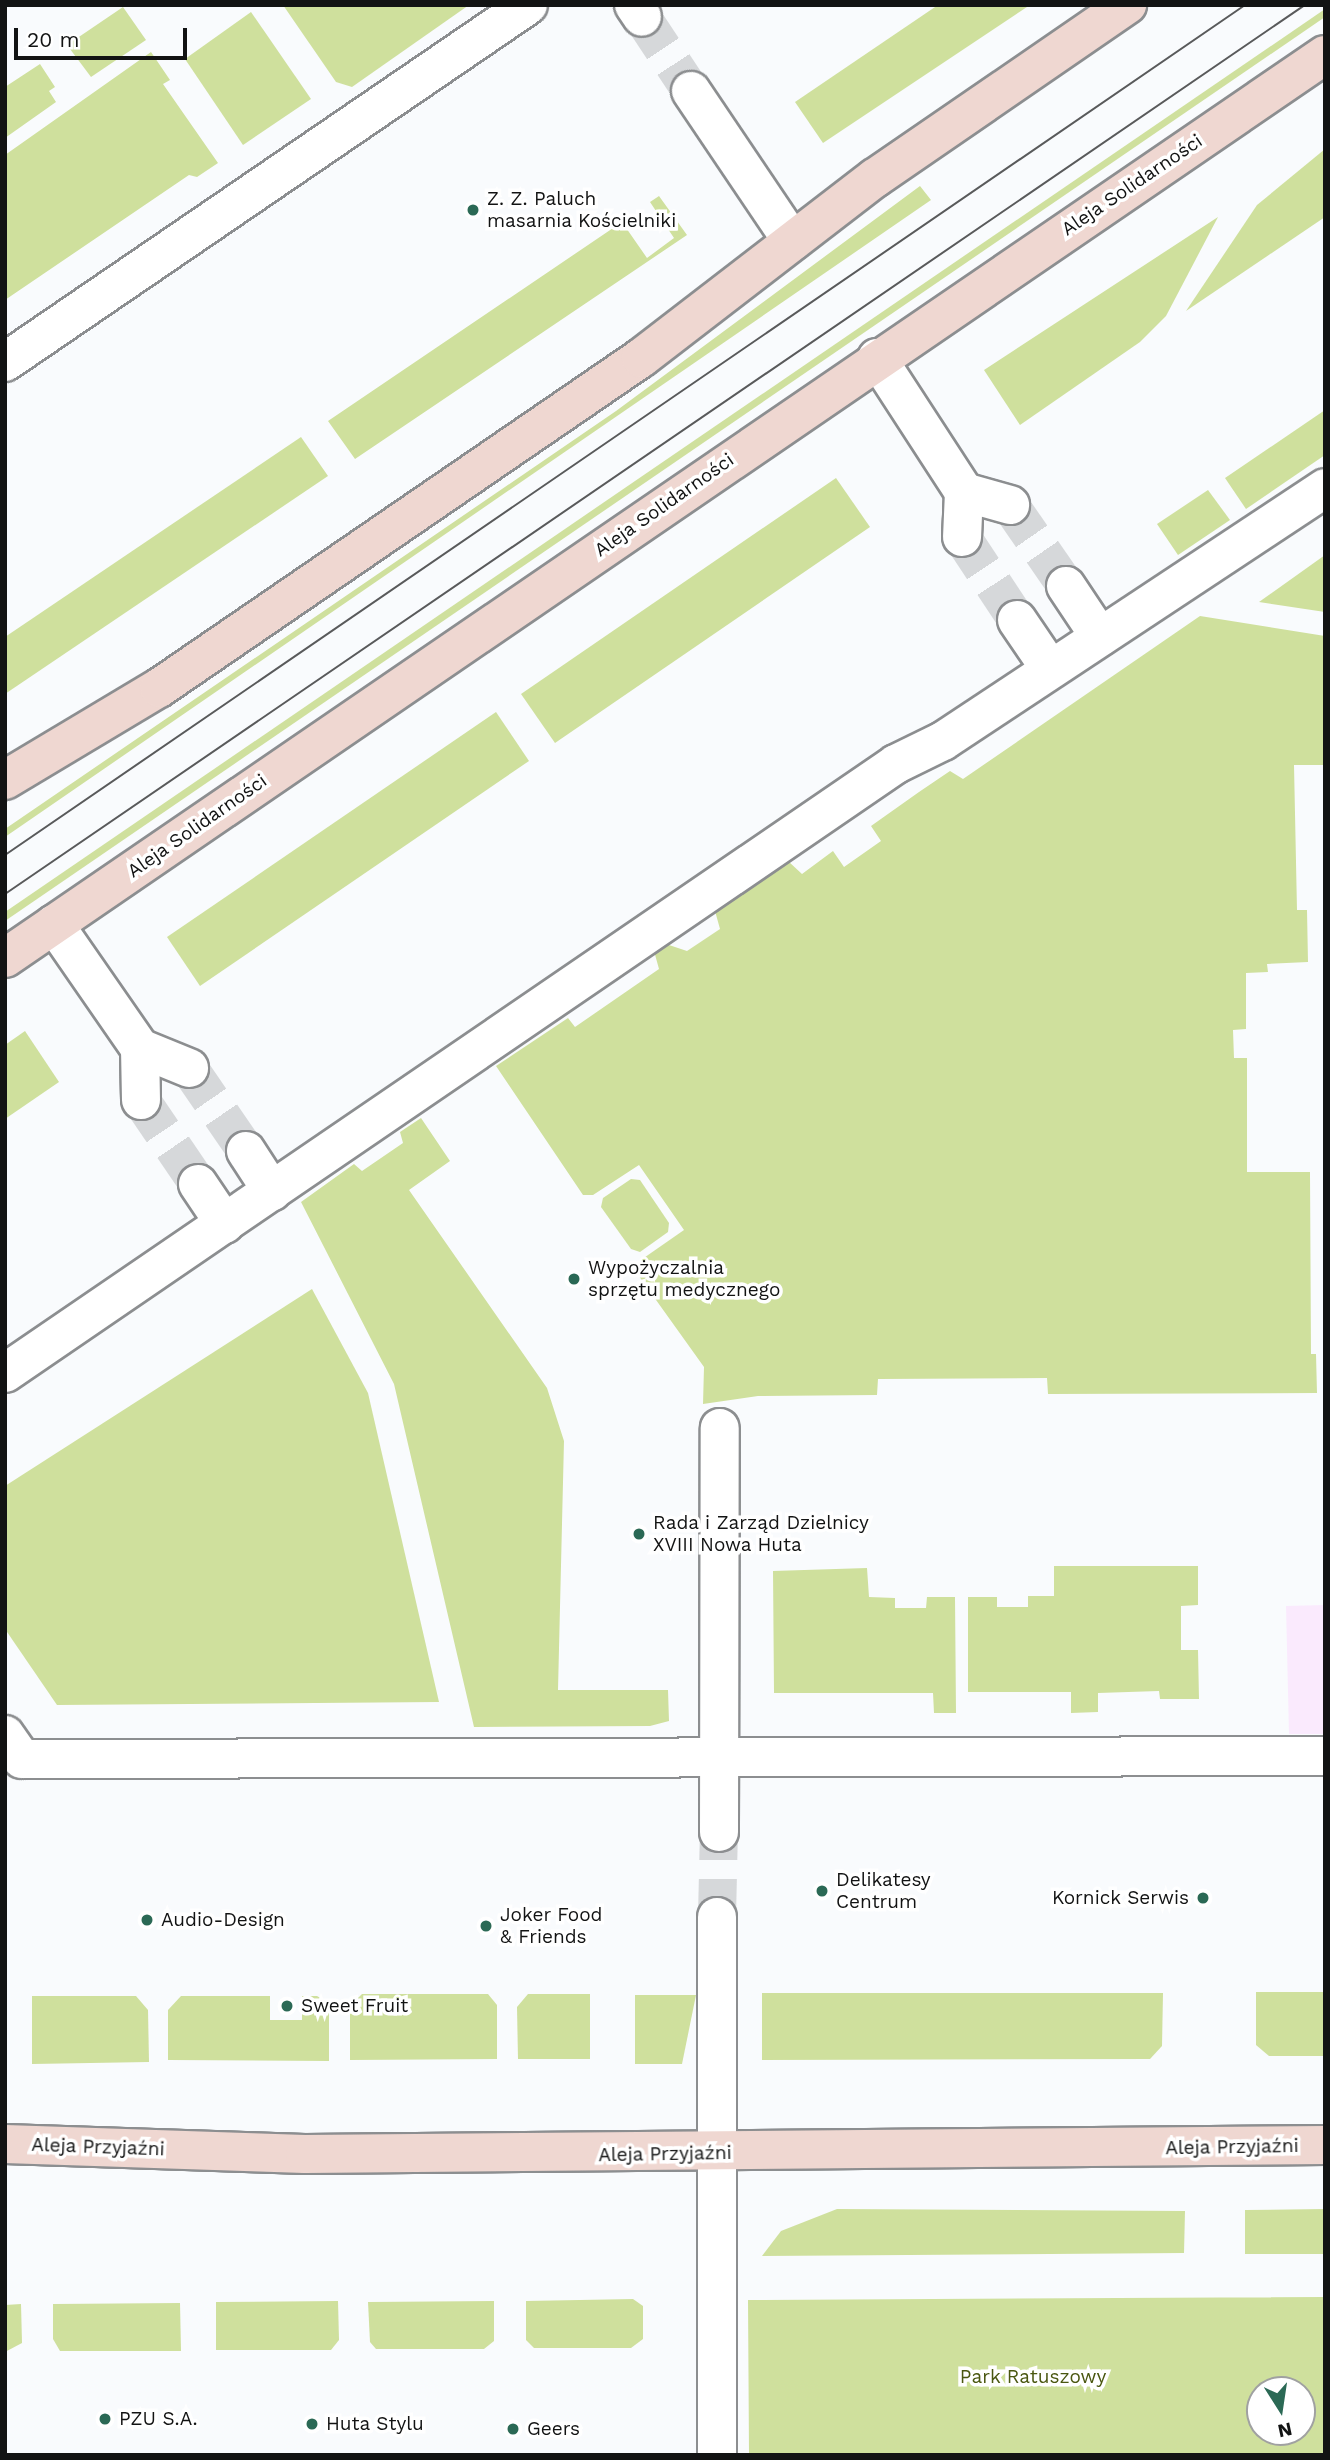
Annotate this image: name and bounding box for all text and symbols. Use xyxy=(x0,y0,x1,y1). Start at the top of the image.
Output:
scale bar xyxy=(18,14,191,58)
text: 20 m xyxy=(27,27,79,52)
street label: Aleja Solidarności xyxy=(1057,129,1207,241)
place label: Z. Z. Paluch masarnia Kościelniki xyxy=(487,188,677,232)
marker: Z. Z. Paluch masarnia Kościelniki xyxy=(465,202,481,218)
street label: Aleja Solidarności xyxy=(590,448,738,562)
street label: Aleja Solidarności xyxy=(123,769,271,883)
place label: Wypożyczalnia sprzętu medycznego xyxy=(588,1257,780,1301)
marker: Wypożyczalnia sprzętu medycznego xyxy=(566,1271,582,1287)
place label: Rada i Zarząd Dzielnicy XVIII Nowa Huta xyxy=(653,1512,869,1556)
marker: Rada i Zarząd Dzielnicy XVIII Nowa Huta xyxy=(631,1526,647,1542)
place label: Delikatesy Centrum xyxy=(836,1869,931,1913)
marker: Delikatesy Centrum xyxy=(814,1883,830,1899)
place label: Kornick Serwis xyxy=(1052,1887,1189,1909)
marker: Kornick Serwis xyxy=(1195,1890,1211,1906)
place label: Joker Food & Friends xyxy=(500,1904,603,1948)
place label: Audio-Design xyxy=(161,1909,285,1931)
marker: Audio-Design xyxy=(139,1912,155,1928)
marker: Joker Food & Friends xyxy=(478,1918,494,1934)
place label: Sweet Fruit xyxy=(301,1995,408,2017)
marker: Sweet Fruit xyxy=(279,1998,295,2014)
street label: Aleja Przyjaźni xyxy=(31,2133,165,2161)
street label: Aleja Przyjaźni xyxy=(1165,2134,1299,2160)
street label: Aleja Przyjaźni xyxy=(598,2141,732,2167)
park label: Park Ratuszowy xyxy=(960,2366,1106,2388)
north arrow xyxy=(1246,2376,1316,2446)
place label: PZU S.A. xyxy=(119,2408,198,2430)
marker: PZU S.A. xyxy=(97,2411,113,2427)
place label: Huta Stylu xyxy=(326,2413,424,2435)
marker: Huta Stylu xyxy=(304,2416,320,2432)
text: N xyxy=(1276,2417,1294,2443)
place label: Geers xyxy=(527,2418,580,2440)
marker: Geers xyxy=(505,2421,521,2437)

